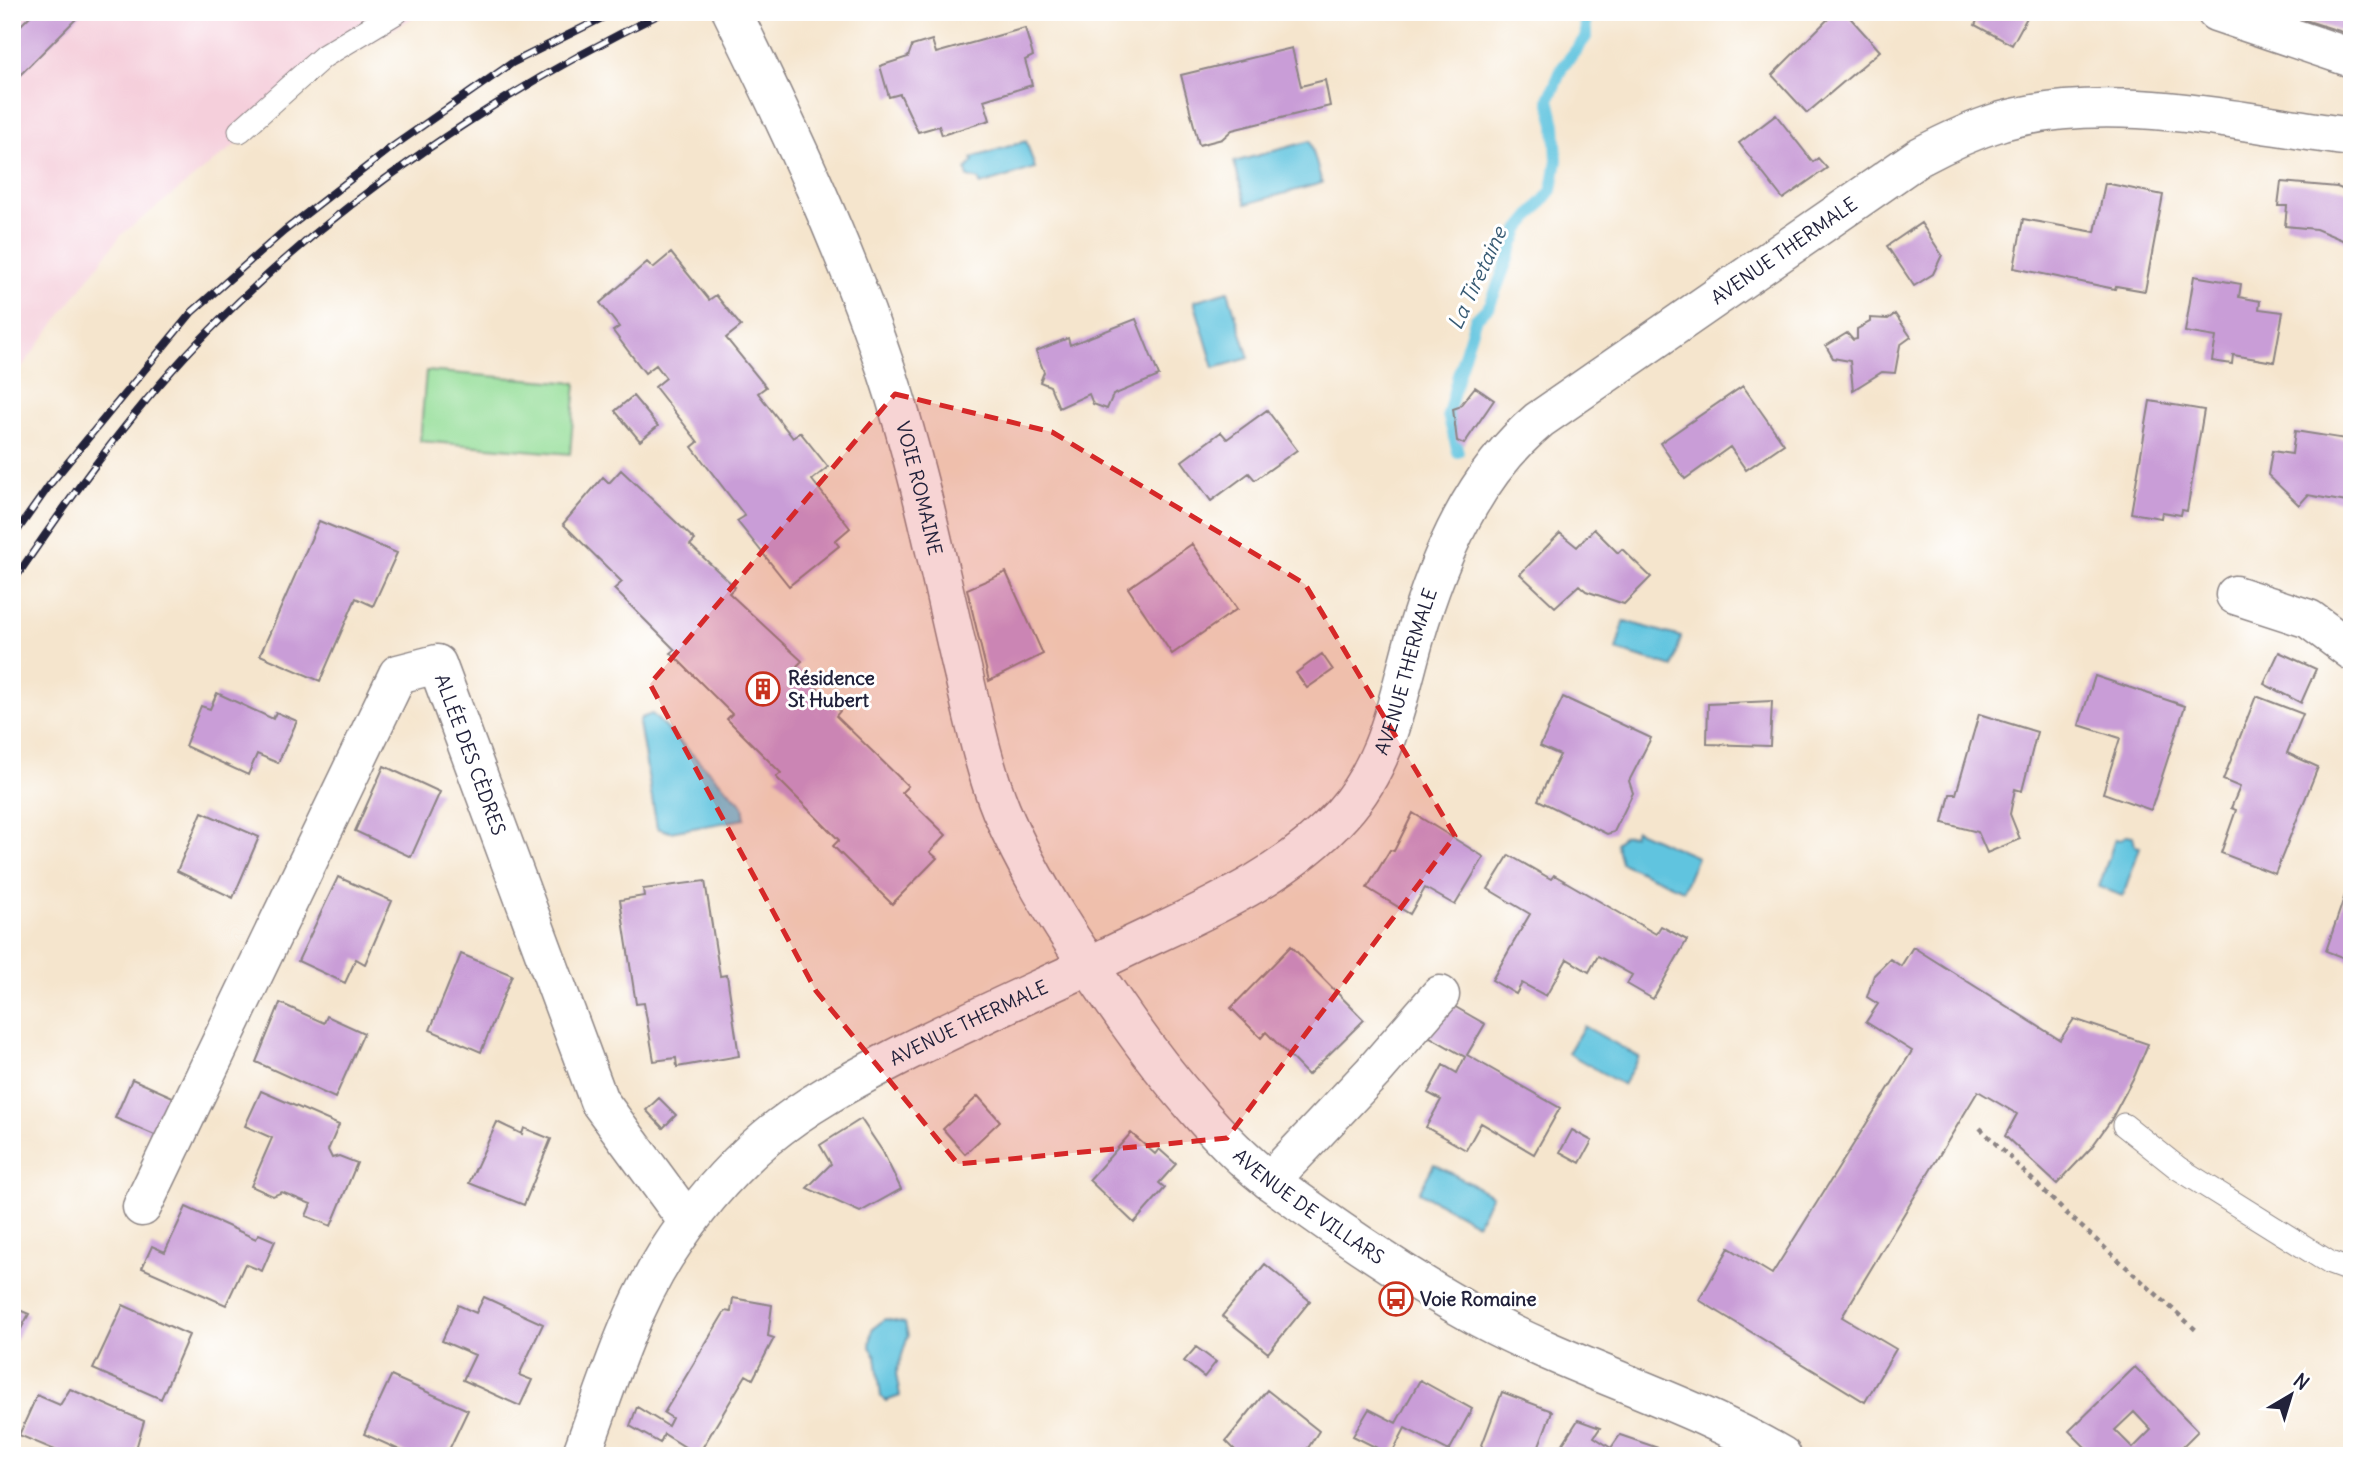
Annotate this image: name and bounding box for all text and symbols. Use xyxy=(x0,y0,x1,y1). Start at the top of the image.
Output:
street label: AVENUE THERMALE xyxy=(1706,192,1862,309)
water label: La Tiretaine xyxy=(1441,221,1513,334)
street label: VOIE ROMAINE xyxy=(891,419,948,558)
street label: AVENUE THERMALE xyxy=(1369,585,1442,758)
place label: Résidence St Hubert xyxy=(788,666,875,712)
building icon: Résidence St Hubert xyxy=(744,670,782,708)
street label: ALLÉE DES CÈDRES xyxy=(430,671,511,838)
street label: AVENUE THERMALE xyxy=(885,975,1052,1071)
street label: AVENUE DE VILLARS xyxy=(1228,1143,1389,1269)
bus stop icon: Voie Romaine xyxy=(1377,1280,1415,1318)
place label: Voie Romaine xyxy=(1420,1287,1536,1311)
north arrow xyxy=(2256,1360,2326,1430)
text: N xyxy=(2289,1368,2314,1395)

